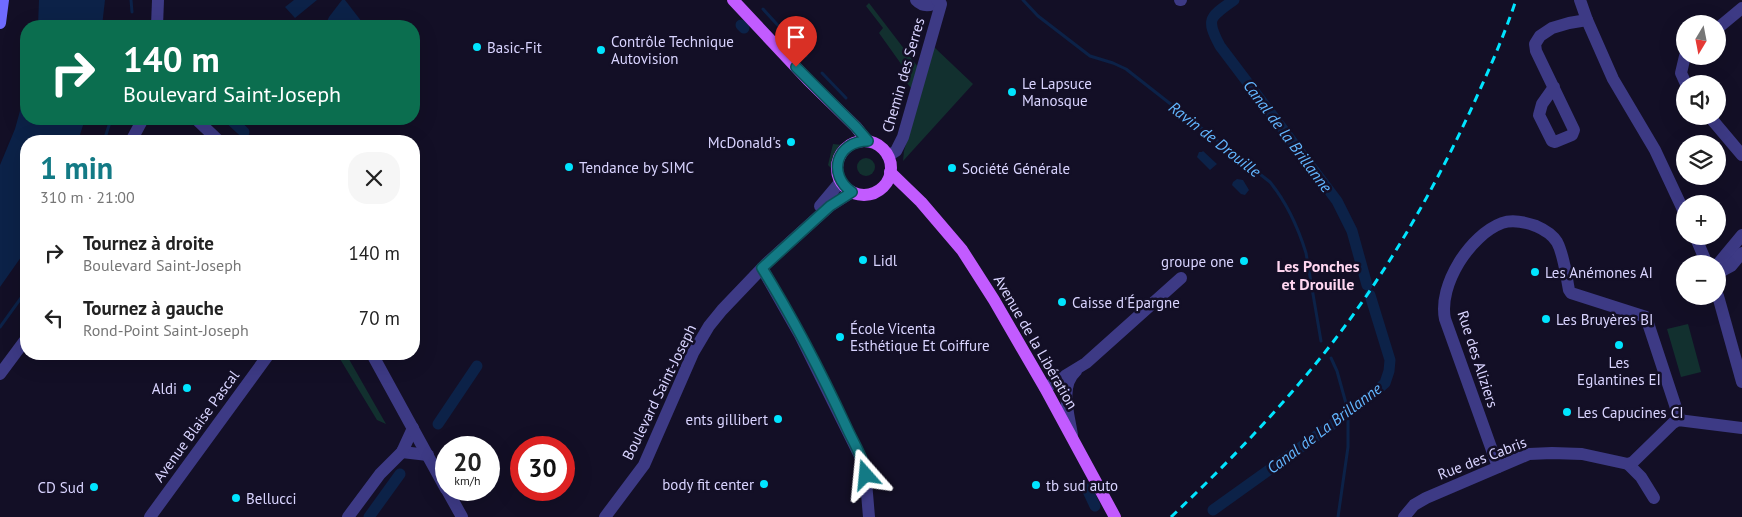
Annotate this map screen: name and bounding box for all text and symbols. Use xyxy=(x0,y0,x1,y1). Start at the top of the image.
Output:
street label: Chemin des Serres xyxy=(878,15,928,135)
north arrow xyxy=(1676,15,1726,65)
map controls xyxy=(1676,15,1726,305)
pin xyxy=(775,16,817,67)
icon: arrive xyxy=(782,23,810,51)
place label: Contrôle Technique Autovision xyxy=(611,32,734,68)
text: 140 m xyxy=(123,36,220,82)
place label: Basic-Fit xyxy=(487,38,542,57)
icon: right xyxy=(40,40,105,105)
marker: Basic-Fit xyxy=(471,41,483,53)
marker: Contrôle Technique Autovision xyxy=(595,44,607,56)
place label: Le Lapsuce Manosque xyxy=(1022,74,1092,110)
button: sound xyxy=(1676,75,1726,125)
water label: Canal de la Brillanne xyxy=(1239,76,1337,197)
text: Boulevard Saint-Joseph xyxy=(123,80,341,108)
marker: Le Lapsuce Manosque xyxy=(1006,86,1018,98)
water label: Ravin de Drouille xyxy=(1165,97,1266,182)
place label: McDonald's xyxy=(708,133,781,152)
button: layers xyxy=(1676,135,1726,185)
marker: McDonald's xyxy=(785,136,797,148)
text: 1 min xyxy=(40,148,113,187)
button: close xyxy=(348,152,400,204)
place label: Tendance by SIMC xyxy=(579,158,694,177)
place label: Société Générale xyxy=(962,159,1070,178)
marker: Tendance by SIMC xyxy=(563,161,575,173)
marker: Société Générale xyxy=(946,162,958,174)
text: 310 m · 21:00 xyxy=(40,187,135,207)
button: + xyxy=(1676,195,1726,245)
text: Tournez à droite xyxy=(83,231,214,255)
icon: right xyxy=(40,239,68,267)
text: 140 m xyxy=(348,241,400,265)
place label: Lidl xyxy=(873,251,898,270)
place label: groupe one xyxy=(1161,252,1234,271)
marker: Lidl xyxy=(857,254,869,266)
text: Boulevard Saint-Joseph xyxy=(83,255,242,275)
marker: groupe one xyxy=(1238,255,1250,267)
button: − xyxy=(1676,255,1726,305)
district label: Les Ponches et Drouille xyxy=(1276,256,1360,294)
place label: Les Anémones AI xyxy=(1545,263,1653,282)
marker: Les Anémones AI xyxy=(1529,266,1541,278)
street label: Avenue de la Libération xyxy=(990,272,1082,412)
place label: Caisse d'Épargne xyxy=(1072,293,1180,312)
text: Tournez à gauche xyxy=(83,296,224,320)
marker: Caisse d'Épargne xyxy=(1056,296,1068,308)
icon: left xyxy=(40,304,68,332)
text: 70 m xyxy=(359,306,400,330)
street label: Rue des Aliziers xyxy=(1453,308,1503,410)
place label: Les Bruyères BI xyxy=(1556,310,1653,329)
marker: Les Bruyères BI xyxy=(1540,313,1552,325)
place label: École Vicenta Esthétique Et Coiffure xyxy=(850,319,990,355)
text: Rond-Point Saint-Joseph xyxy=(83,320,249,340)
street label: Boulevard Saint-Joseph xyxy=(618,321,700,463)
marker: École Vicenta Esthétique Et Coiffure xyxy=(834,331,846,343)
marker: Les Eglantines EI xyxy=(1613,339,1625,351)
place label: Les Eglantines EI xyxy=(1577,353,1661,389)
street label: Avenue Blaise Pascal xyxy=(149,366,243,486)
water label: Canal de La Brillanne xyxy=(1263,378,1386,478)
place label: Aldi xyxy=(152,379,177,398)
marker: Aldi xyxy=(181,382,193,394)
place label: Les Capucines CI xyxy=(1577,403,1684,422)
marker: Les Capucines CI xyxy=(1561,406,1573,418)
place label: ents gillibert xyxy=(686,410,768,429)
marker: ents gillibert xyxy=(772,413,784,425)
street label: Rue des Cabris xyxy=(1435,432,1529,484)
speed limit sign: 30 xyxy=(510,436,575,501)
text: 20 xyxy=(453,446,482,478)
position arrow xyxy=(839,448,891,500)
text: km/h xyxy=(454,473,481,488)
place label: body fit center xyxy=(662,475,754,494)
place label: tb sud auto xyxy=(1046,476,1118,495)
place label: CD Sud xyxy=(37,478,84,497)
marker: body fit center xyxy=(758,478,770,490)
marker: tb sud auto xyxy=(1030,479,1042,491)
marker: CD Sud xyxy=(88,481,100,493)
place label: Bellucci xyxy=(246,489,296,508)
marker: Bellucci xyxy=(230,492,242,504)

